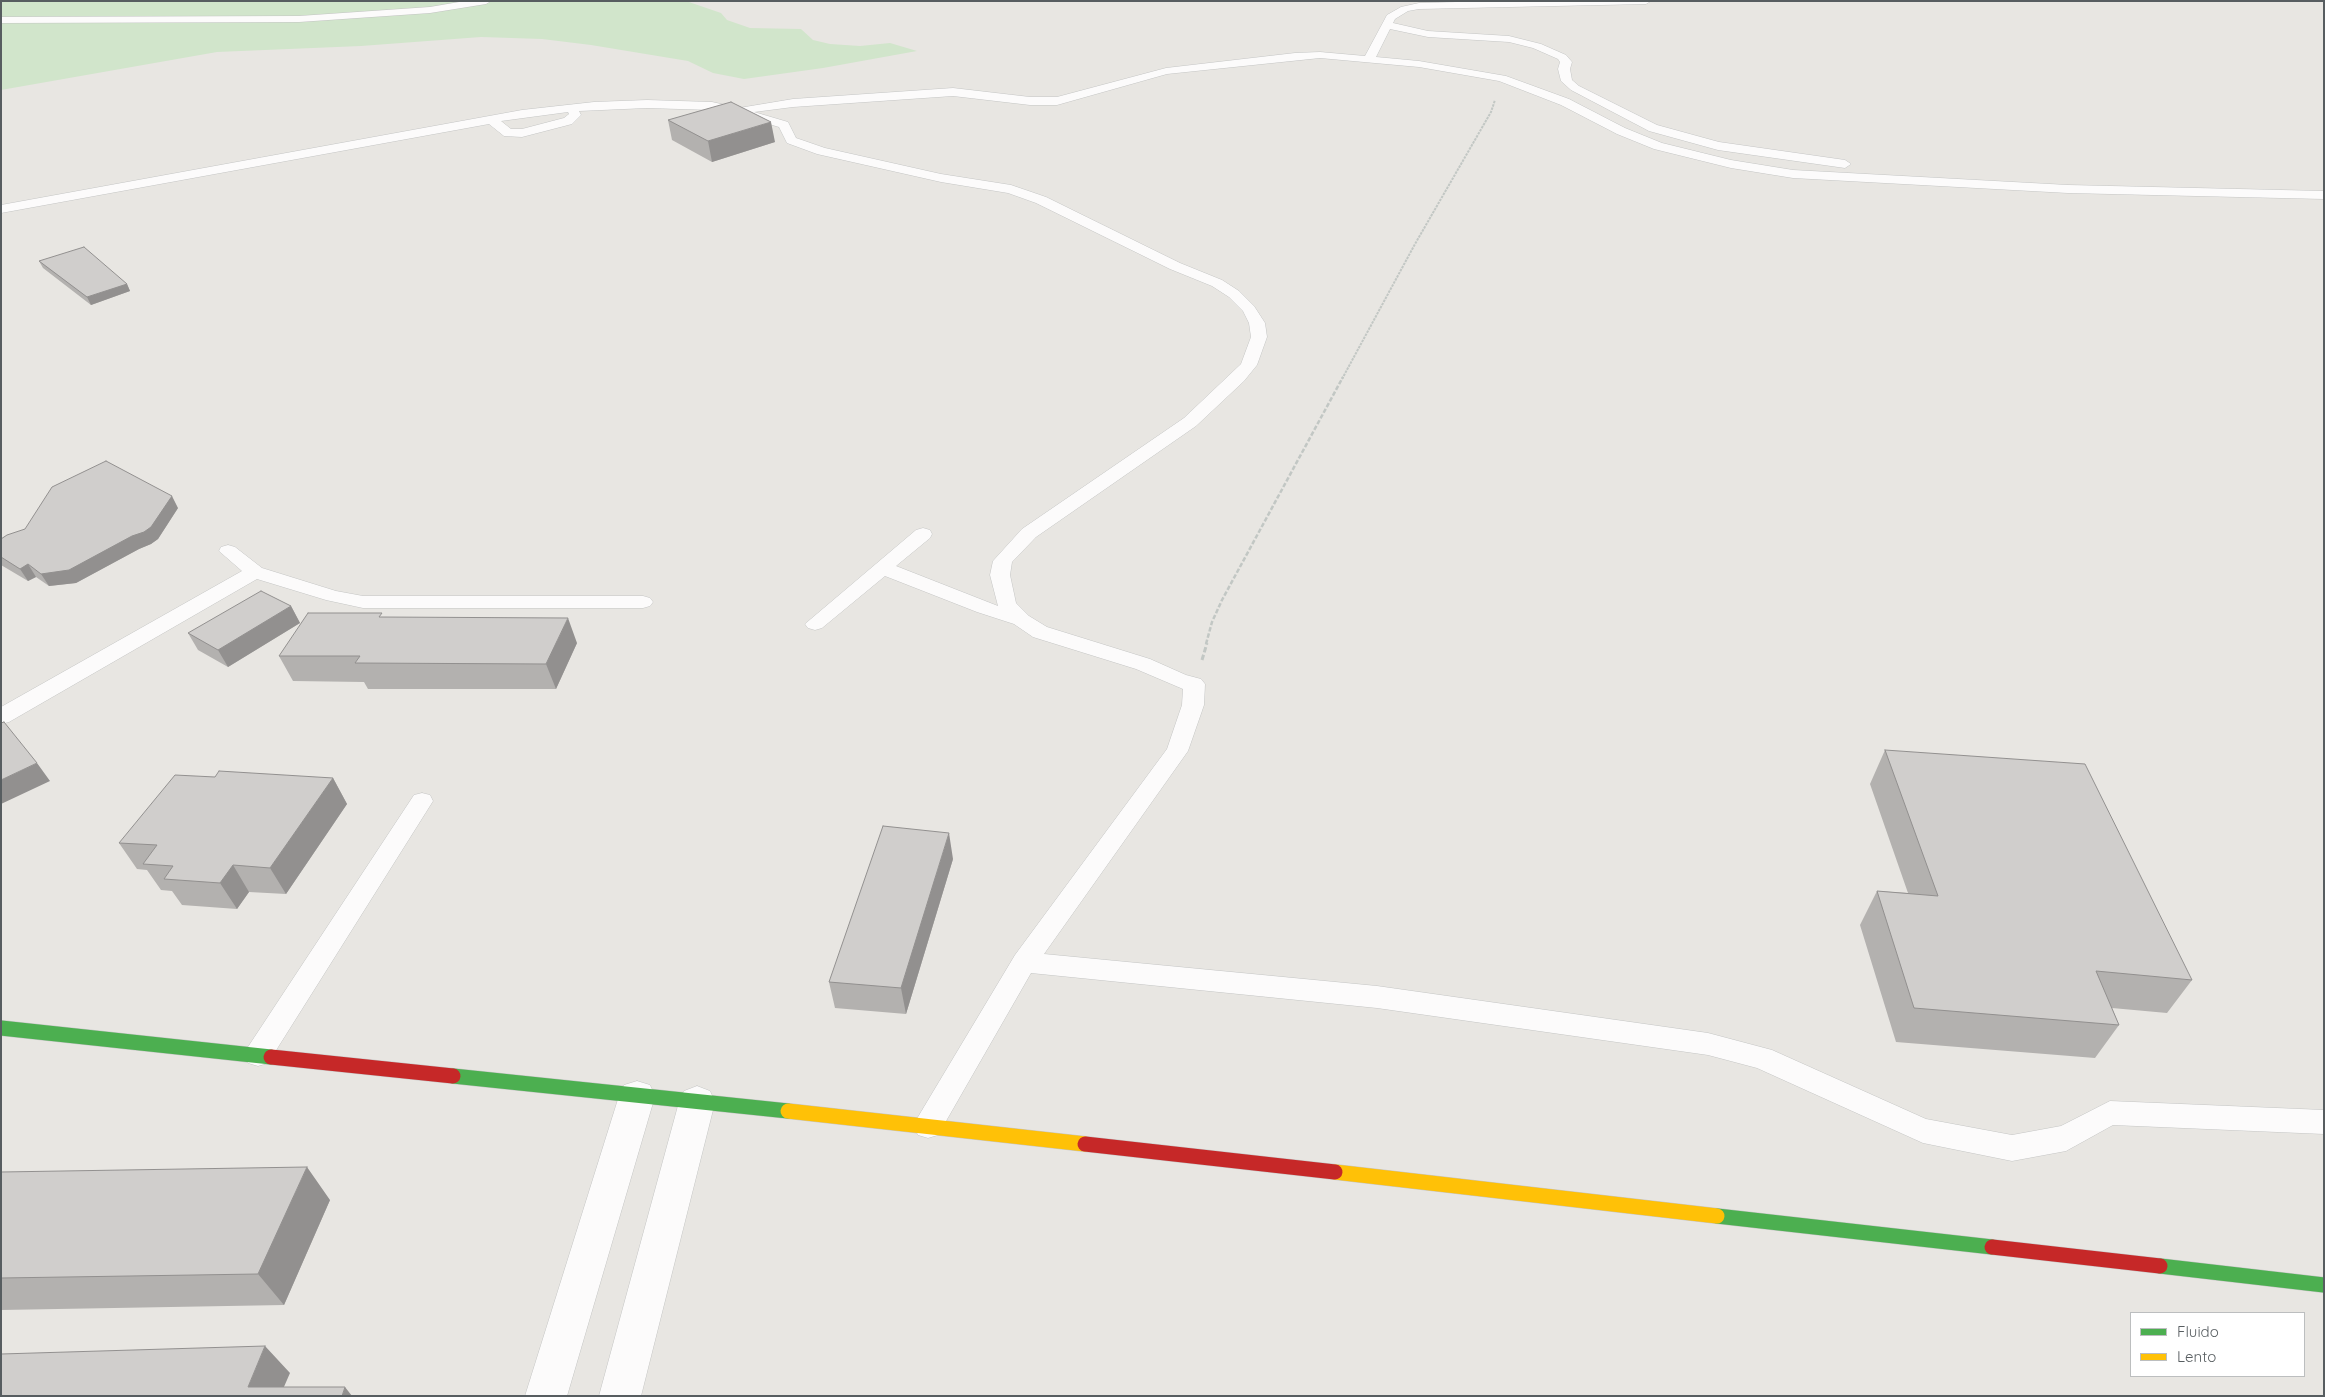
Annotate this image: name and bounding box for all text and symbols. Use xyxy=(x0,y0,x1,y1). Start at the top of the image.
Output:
legend xyxy=(2130,1312,2305,1377)
text: Fluido xyxy=(2177,1322,2219,1341)
text: Lento xyxy=(2177,1347,2216,1366)

